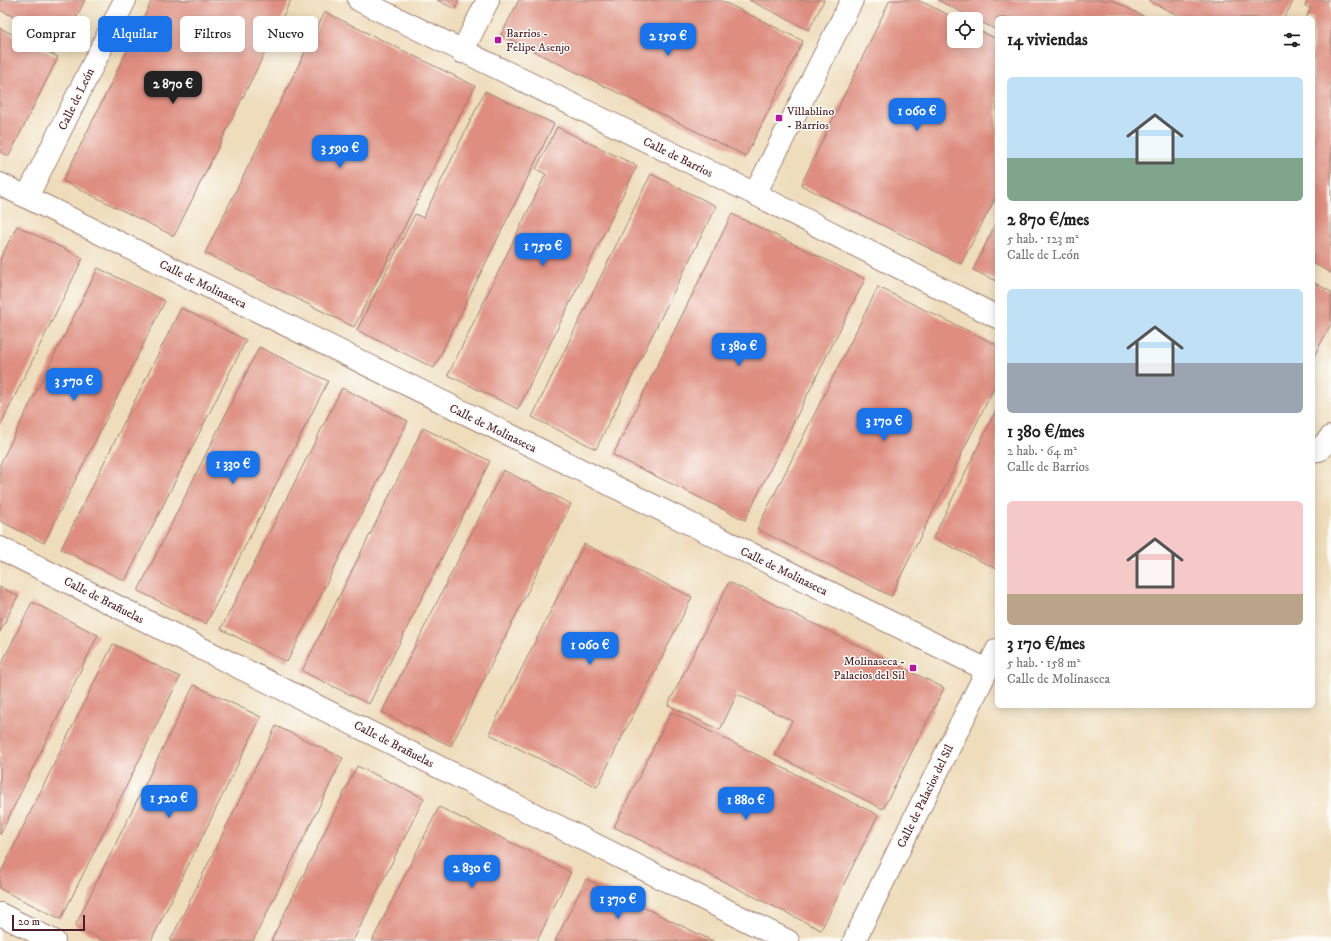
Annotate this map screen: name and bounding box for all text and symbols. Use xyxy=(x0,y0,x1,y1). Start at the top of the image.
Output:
map controls xyxy=(947,12,983,48)
button: locate xyxy=(947,12,983,48)
chip: Comprar xyxy=(12,16,90,52)
chip: Alquilar xyxy=(98,16,172,52)
chip: Filtros xyxy=(180,16,245,52)
chip: Nuevo xyxy=(253,16,318,52)
pin: 2 150 € xyxy=(631,23,705,57)
place label: Barrios - Felipe Asenjo xyxy=(506,26,570,55)
text: 2 150 € xyxy=(649,28,687,44)
text: 14 viviendas xyxy=(1007,29,1088,51)
icon: filters xyxy=(1281,29,1303,51)
marker: Barrios - Felipe Asenjo xyxy=(493,35,503,45)
street label: Calle de León xyxy=(55,65,98,133)
pin: 2 870 € xyxy=(136,71,210,105)
text: 2 870 € xyxy=(153,76,193,92)
pin: 1 060 € xyxy=(880,98,954,132)
text: 1 060 € xyxy=(898,103,936,119)
icon: home xyxy=(1119,103,1191,175)
place label: Villablino - Barrios xyxy=(786,104,834,133)
marker: Villablino - Barrios xyxy=(774,113,784,123)
street label: Calle de Barrios xyxy=(640,134,715,181)
pin: 3 590 € xyxy=(303,135,377,169)
text: 3 590 € xyxy=(321,140,359,156)
text: 2 870 €/mes xyxy=(1007,209,1089,231)
text: 5 hab. · 123 m² xyxy=(1007,231,1079,247)
pin: 1 750 € xyxy=(506,233,580,267)
text: 1 750 € xyxy=(524,238,562,254)
text: Calle de León xyxy=(1007,247,1080,263)
street label: Calle de Molinaseca xyxy=(157,257,250,312)
icon: home xyxy=(1119,315,1191,387)
pin: 1 380 € xyxy=(702,333,776,367)
text: 1 380 € xyxy=(721,338,757,354)
pin: 3 570 € xyxy=(37,368,111,402)
text: 3 570 € xyxy=(55,373,93,389)
street label: Calle de Molinaseca xyxy=(447,401,540,456)
pin: 3 170 € xyxy=(847,408,921,442)
text: 3 170 € xyxy=(866,413,902,429)
text: 1 380 €/mes xyxy=(1007,421,1085,443)
text: 2 hab. · 64 m² xyxy=(1007,443,1077,459)
pin: 1 330 € xyxy=(196,451,270,485)
text: 1 330 € xyxy=(216,456,250,472)
text: Calle de Barrios xyxy=(1007,459,1089,475)
icon: home xyxy=(1119,527,1191,599)
street label: Calle de Molinaseca xyxy=(738,544,831,599)
street label: Calle de Brañuelas xyxy=(61,574,146,627)
pin: 1 060 € xyxy=(553,632,627,666)
text: 3 170 €/mes xyxy=(1007,633,1085,655)
text: 1 060 € xyxy=(571,637,609,653)
place label: Molinaseca - Palacios del Sil xyxy=(833,654,905,683)
text: 5 hab. · 158 m² xyxy=(1007,655,1080,671)
marker: Molinaseca - Palacios del Sil xyxy=(908,663,918,673)
text: Calle de Molinaseca xyxy=(1007,671,1110,687)
street label: Calle de Brañuelas xyxy=(351,718,436,771)
street label: Calle de Palacios del Sil xyxy=(894,742,957,850)
pin: 1 520 € xyxy=(132,785,206,819)
pin: 1 880 € xyxy=(709,787,783,821)
text: 1 520 € xyxy=(150,790,188,806)
text: 1 880 € xyxy=(727,792,765,808)
pin: 2 830 € xyxy=(435,855,509,889)
text: 2 830 € xyxy=(453,860,491,876)
pin: 1 370 € xyxy=(581,886,655,920)
text: 1 370 € xyxy=(600,891,636,907)
scale bar xyxy=(12,913,85,932)
text: 20 m xyxy=(18,915,40,929)

